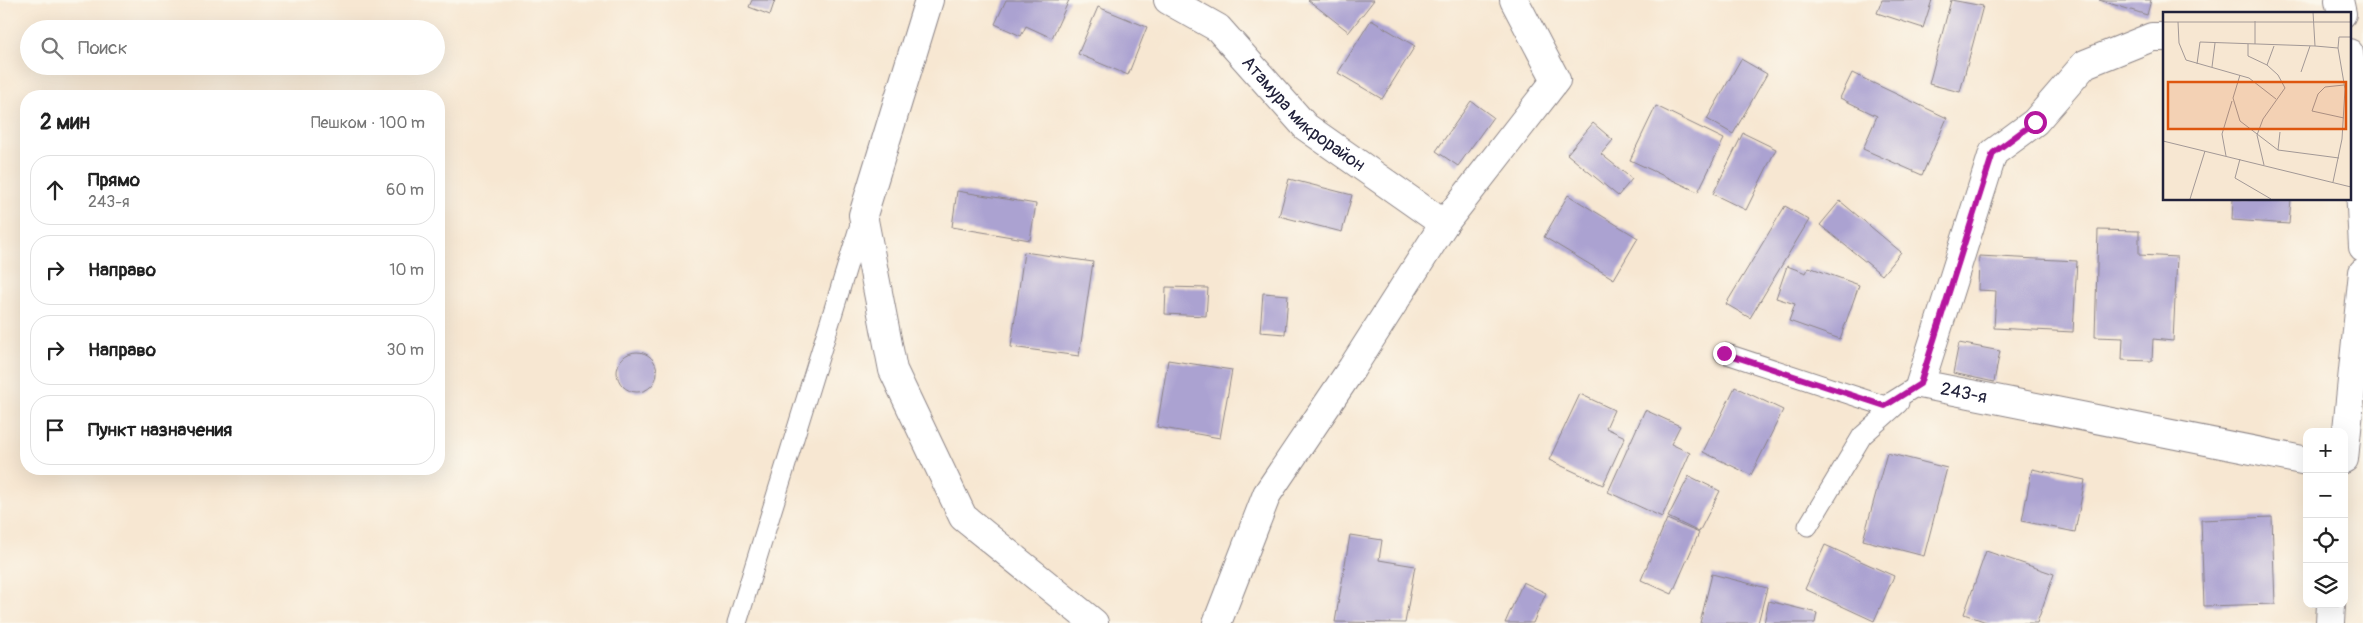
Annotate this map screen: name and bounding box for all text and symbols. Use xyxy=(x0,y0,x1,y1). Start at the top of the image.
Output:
inset map xyxy=(2163,12,2350,200)
search box xyxy=(20,20,445,75)
icon: search xyxy=(38,34,66,62)
text: Поиск xyxy=(78,36,128,60)
street label: Атамура микрорайон xyxy=(1237,51,1370,177)
text: 2 мин xyxy=(40,109,90,136)
route start xyxy=(2024,111,2047,134)
text: Пешком · 100 m xyxy=(311,113,425,133)
text: Прямо xyxy=(88,168,140,192)
icon: ahead xyxy=(41,176,69,204)
text: 60 m xyxy=(386,180,424,200)
text: 243-я xyxy=(88,192,130,212)
icon: right xyxy=(41,256,69,284)
text: Направо xyxy=(88,258,156,282)
text: 10 m xyxy=(389,260,424,280)
icon: right xyxy=(41,336,69,364)
text: Направо xyxy=(88,338,156,362)
text: 30 m xyxy=(386,340,424,360)
route end xyxy=(1713,342,1736,365)
street label: 243-я xyxy=(1939,377,1989,409)
icon: arrive xyxy=(41,416,69,444)
text: Пункт назначения xyxy=(88,418,232,442)
map controls xyxy=(2303,428,2348,608)
button: + xyxy=(2303,428,2348,473)
button: − xyxy=(2303,473,2348,518)
button: locate xyxy=(2303,518,2348,563)
button: layers xyxy=(2303,563,2348,608)

